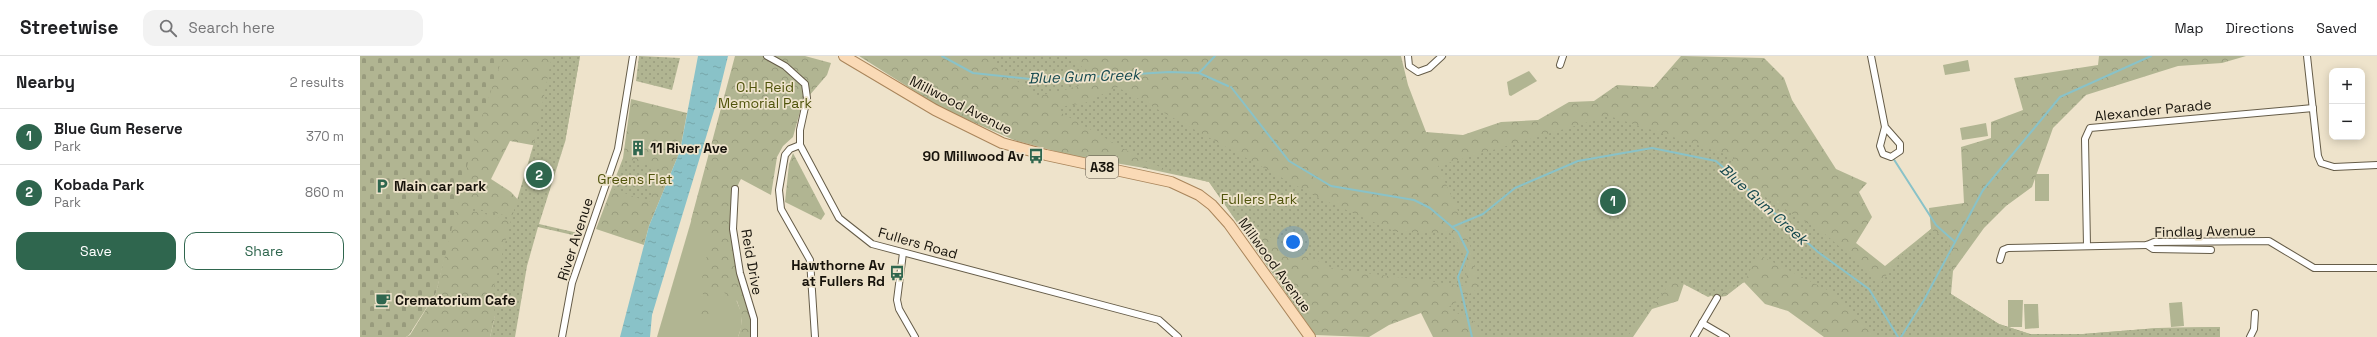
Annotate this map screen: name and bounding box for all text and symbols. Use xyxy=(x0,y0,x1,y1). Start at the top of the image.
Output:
search box xyxy=(143,10,423,46)
text: Streetwise xyxy=(20,15,119,40)
icon: search xyxy=(157,17,179,39)
text: Search here xyxy=(189,18,275,37)
text: Map xyxy=(2174,19,2204,37)
text: Directions xyxy=(2226,19,2294,37)
text: Saved xyxy=(2316,19,2357,37)
water label: Blue Gum Creek xyxy=(1028,64,1142,87)
map controls xyxy=(2329,68,2365,140)
button: + xyxy=(2329,68,2365,104)
text: Nearby xyxy=(16,71,75,93)
street label: Millwood Avenue xyxy=(907,71,1015,139)
text: 2 results xyxy=(290,74,344,91)
park label: O.H. Reid Memorial Park xyxy=(718,78,812,112)
street label: Alexander Parade xyxy=(2094,95,2212,125)
button: − xyxy=(2329,104,2365,140)
text: Blue Gum Reserve xyxy=(54,119,183,138)
text: 1 xyxy=(26,128,32,145)
text: 370 m xyxy=(306,128,344,145)
text: Park xyxy=(54,138,81,155)
building icon: 11 River Ave xyxy=(629,139,647,157)
place label: 11 River Ave xyxy=(650,139,728,157)
place label: 90 Millwood Av xyxy=(922,147,1024,165)
bus stop icon: 90 Millwood Av xyxy=(1027,147,1045,165)
road number: A38 xyxy=(1086,156,1118,178)
water label: Blue Gum Creek xyxy=(1716,159,1813,250)
pin: 2 xyxy=(526,160,552,190)
park label: Greens Flat xyxy=(597,170,673,188)
text: Kobada Park xyxy=(54,175,144,194)
parking icon: Main car park xyxy=(373,177,391,195)
place label: Main car park xyxy=(394,177,486,195)
text: 2 xyxy=(25,184,33,201)
text: 860 m xyxy=(305,184,344,201)
pin: 1 xyxy=(1600,186,1626,216)
park label: Fullers Park xyxy=(1221,190,1298,208)
text: Park xyxy=(54,194,81,211)
street label: River Avenue xyxy=(553,195,597,283)
street label: Millwood Avenue xyxy=(1235,214,1315,316)
street label: Findlay Avenue xyxy=(2154,221,2256,241)
street label: Fullers Road xyxy=(876,223,960,263)
street label: Reid Drive xyxy=(737,228,767,296)
button: Save xyxy=(16,232,176,270)
button: Share xyxy=(184,232,344,270)
your location xyxy=(1283,232,1303,252)
place label: Hawthorne Av at Fullers Rd xyxy=(791,256,885,290)
bus stop icon: Hawthorne Av at Fullers Rd xyxy=(888,264,906,282)
cafe icon: Crematorium Cafe xyxy=(374,291,392,309)
place label: Crematorium Cafe xyxy=(395,291,516,309)

